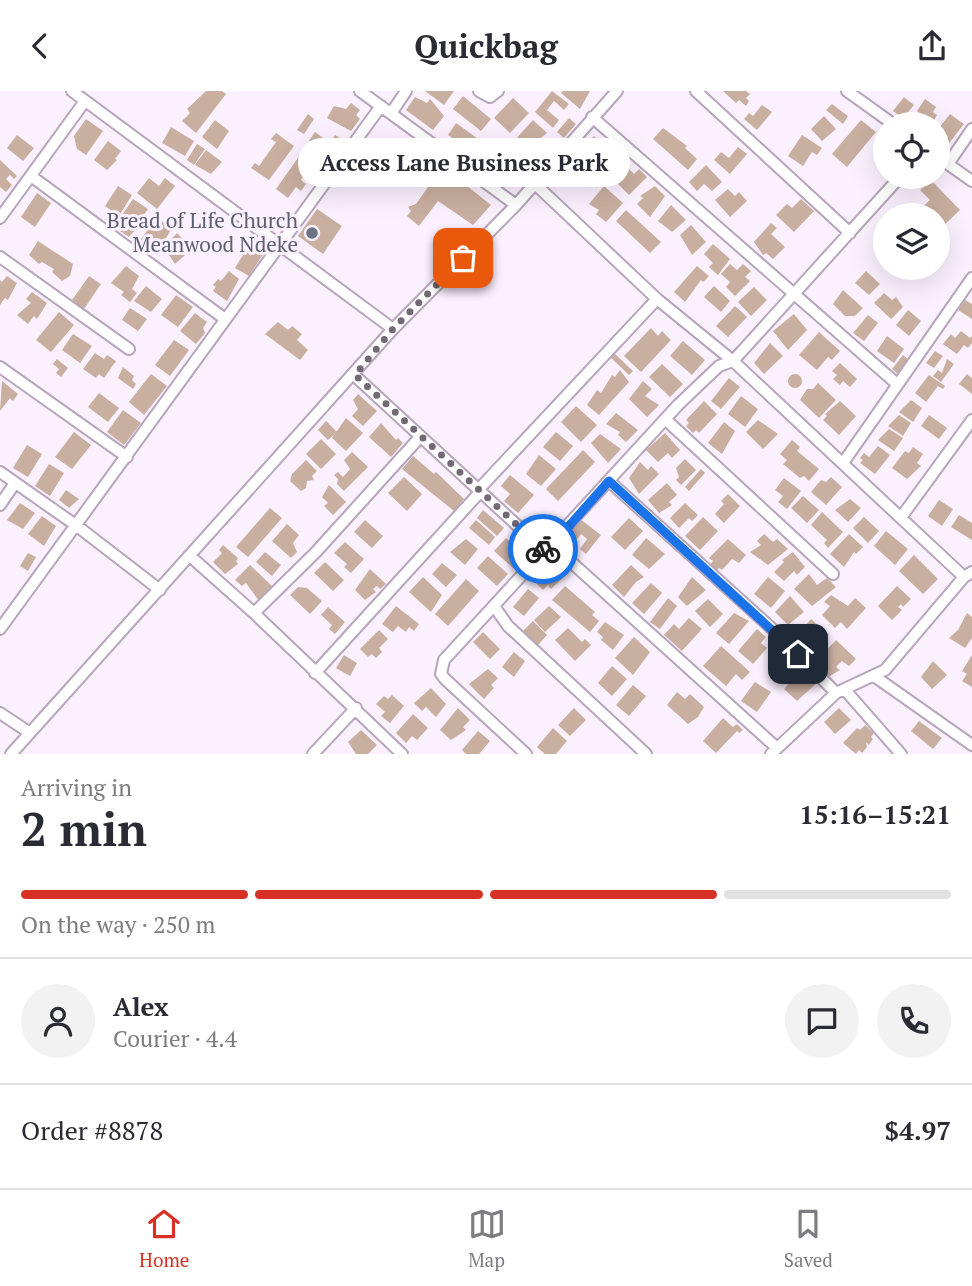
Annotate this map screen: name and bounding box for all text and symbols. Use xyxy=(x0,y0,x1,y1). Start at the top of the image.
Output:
text: Quickbag xyxy=(414,25,558,67)
icon: back xyxy=(21,27,59,65)
icon: share xyxy=(913,27,951,65)
map controls xyxy=(873,112,950,280)
button: locate xyxy=(873,112,950,189)
callout: Access Lane Business Park xyxy=(297,139,629,188)
text: Access Lane Business Park xyxy=(320,147,608,178)
button: layers xyxy=(873,203,950,280)
place label: Bread of Life Church Meanwood Ndeke xyxy=(107,206,298,258)
marker: Bread of Life Church Meanwood Ndeke xyxy=(304,225,320,241)
pin xyxy=(433,228,493,288)
icon: bag xyxy=(444,239,482,277)
courier xyxy=(508,514,578,584)
icon: bike xyxy=(524,530,562,568)
pin xyxy=(768,624,828,684)
icon: home xyxy=(779,635,817,673)
text: Arriving in xyxy=(21,772,132,803)
text: 15:16–15:21 xyxy=(799,797,951,831)
text: 2 min xyxy=(21,798,147,859)
text: On the way · 250 m xyxy=(21,909,215,940)
button: person xyxy=(21,984,95,1058)
button: chat xyxy=(785,984,859,1058)
button: phone xyxy=(877,984,951,1058)
text: Alex xyxy=(113,989,169,1023)
text: Courier · 4.4 xyxy=(113,1023,237,1054)
text: Order #8878 xyxy=(21,1113,163,1147)
text: $4.97 xyxy=(885,1113,951,1147)
tab: Home xyxy=(139,1205,189,1272)
tab: Map xyxy=(468,1205,506,1272)
tab: Saved xyxy=(784,1205,833,1272)

